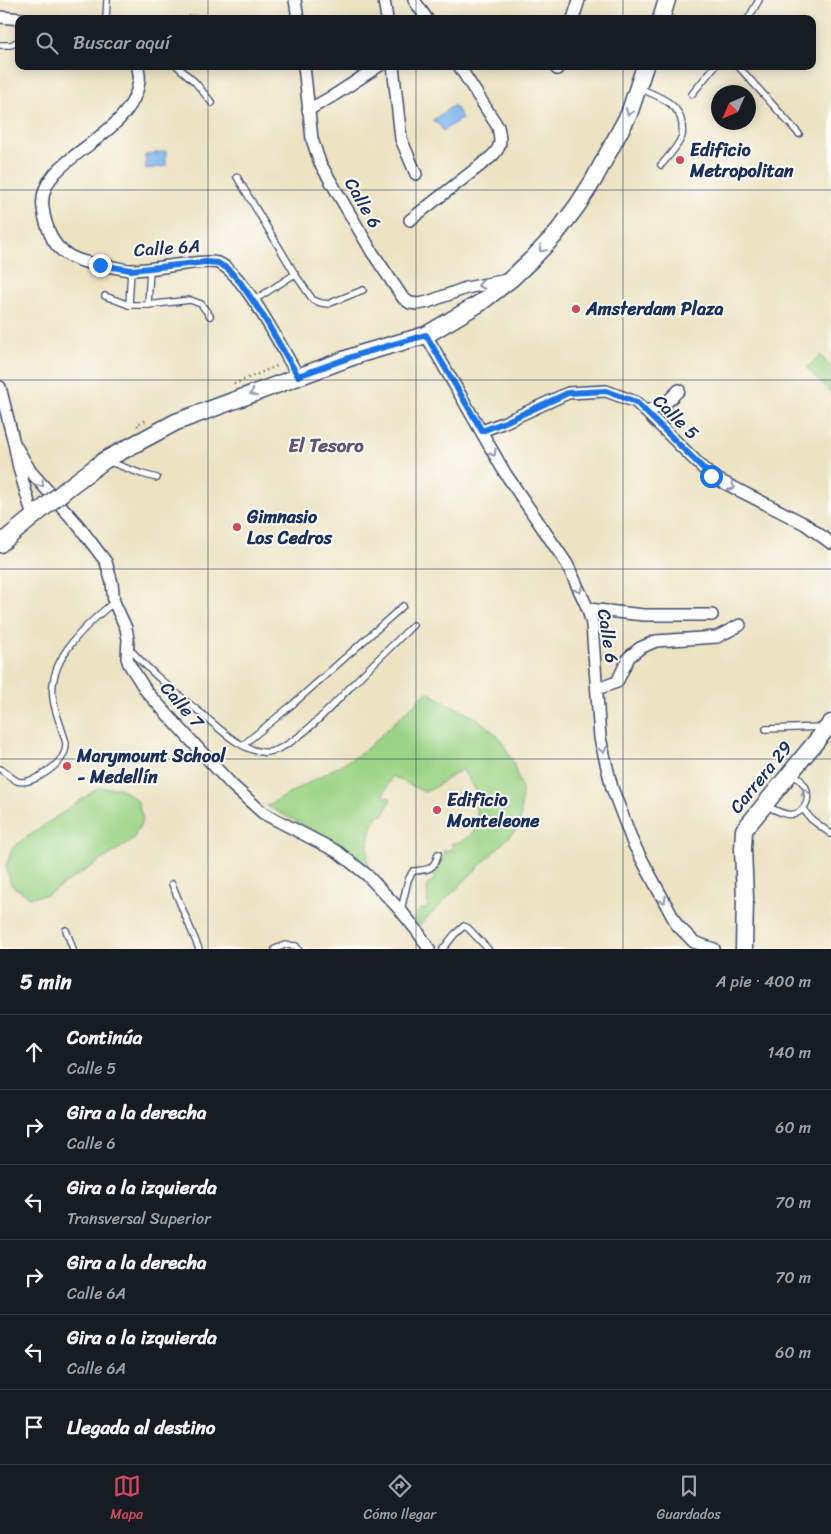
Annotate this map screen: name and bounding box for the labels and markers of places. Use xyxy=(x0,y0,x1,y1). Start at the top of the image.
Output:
place label: Edificio Metropolitan xyxy=(689,134,794,187)
marker: Edificio Metropolitan xyxy=(674,154,686,166)
place label: Amsterdam Plaza xyxy=(585,293,724,325)
marker: Amsterdam Plaza xyxy=(570,303,582,315)
place label: Gimnasio Los Cedros xyxy=(246,501,333,554)
marker: Gimnasio Los Cedros xyxy=(231,521,243,533)
place label: Marymount School - Medellín xyxy=(76,740,226,793)
marker: Marymount School - Medellín xyxy=(61,760,73,772)
place label: Edificio Monteleone xyxy=(446,784,540,837)
marker: Edificio Monteleone xyxy=(431,804,443,816)

